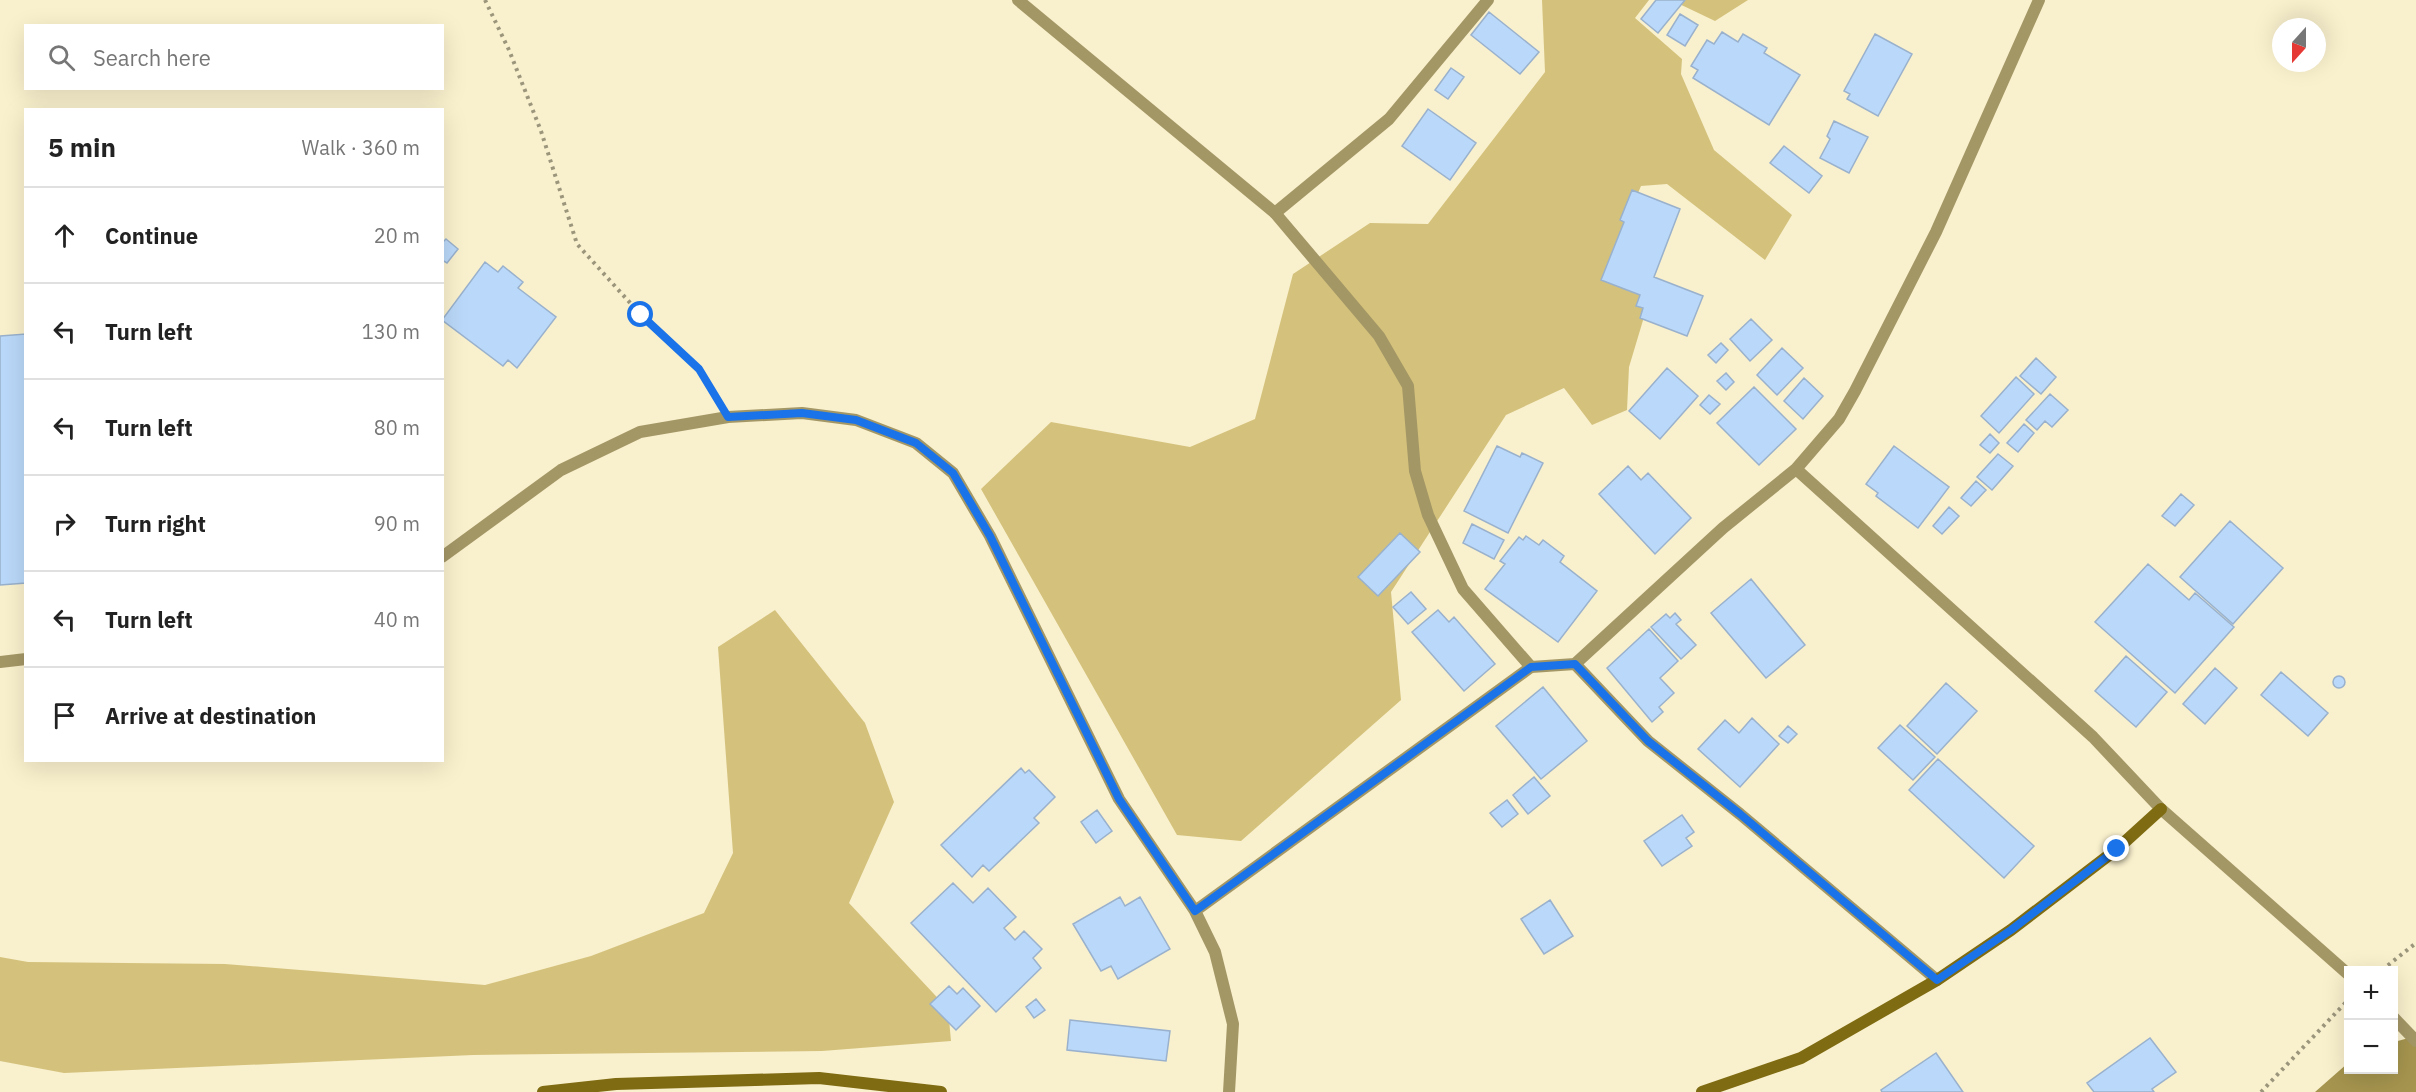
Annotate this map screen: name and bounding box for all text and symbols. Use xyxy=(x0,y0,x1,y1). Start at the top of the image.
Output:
north arrow xyxy=(2272,18,2326,72)
search box xyxy=(24,24,444,90)
icon: search xyxy=(45,41,78,74)
text: Search here xyxy=(93,43,211,72)
text: 5 min xyxy=(48,130,116,164)
text: Walk · 360 m xyxy=(302,134,420,161)
icon: ahead xyxy=(48,219,81,252)
text: Continue xyxy=(105,221,198,250)
text: 20 m xyxy=(374,222,420,249)
route start xyxy=(627,301,653,327)
icon: left xyxy=(48,315,81,348)
text: Turn left xyxy=(105,317,193,346)
text: 130 m xyxy=(362,318,420,345)
icon: left xyxy=(48,411,81,444)
text: Turn left xyxy=(105,413,193,442)
text: 80 m xyxy=(374,414,420,441)
icon: right xyxy=(48,507,81,540)
text: Turn right xyxy=(105,509,206,538)
text: 90 m xyxy=(374,510,420,537)
icon: left xyxy=(48,603,81,636)
text: Turn left xyxy=(105,605,193,634)
text: 40 m xyxy=(374,606,420,633)
icon: arrive xyxy=(48,699,81,732)
text: Arrive at destination xyxy=(105,701,316,730)
route end xyxy=(2103,835,2129,861)
map controls xyxy=(2344,966,2398,1074)
button: + xyxy=(2344,966,2398,1020)
button: − xyxy=(2344,1020,2398,1074)

